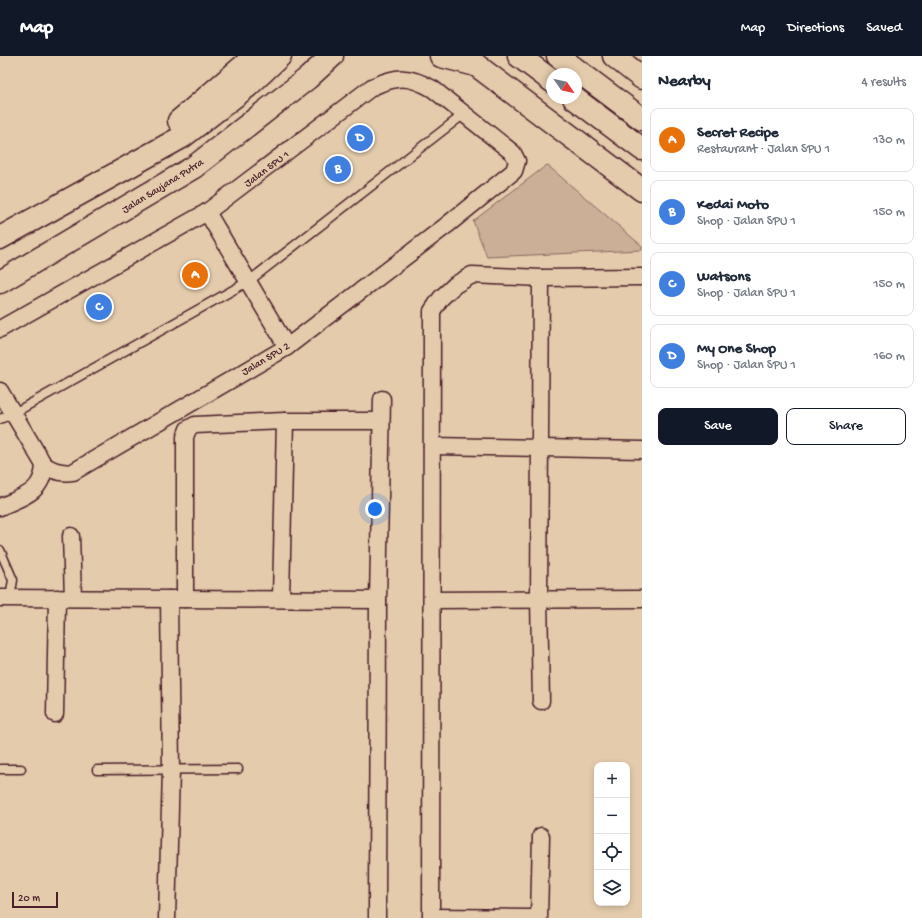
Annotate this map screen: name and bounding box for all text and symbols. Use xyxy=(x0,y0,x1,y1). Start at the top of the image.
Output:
text: Map xyxy=(20,17,53,40)
text: Map xyxy=(741,20,765,37)
text: Directions xyxy=(787,20,844,37)
text: Saved xyxy=(866,20,902,37)
north arrow xyxy=(546,68,582,104)
text: Nearby xyxy=(658,72,711,92)
text: 4 results xyxy=(862,75,906,90)
pin: D xyxy=(347,123,373,153)
text: Secret Recipe xyxy=(697,124,779,142)
text: A xyxy=(668,133,676,148)
text: 130 m xyxy=(873,133,905,148)
text: Restaurant · Jalan SPU 1 xyxy=(697,142,830,157)
street label: Jalan SPU 1 xyxy=(242,149,292,190)
pin: B xyxy=(325,154,351,184)
street label: Jalan Saujana Putra xyxy=(120,156,207,217)
text: Kedai Moto xyxy=(697,196,769,214)
text: B xyxy=(669,205,675,220)
text: 150 m xyxy=(873,205,905,220)
text: Shop · Jalan SPU 1 xyxy=(697,214,796,229)
pin: A xyxy=(182,260,208,290)
text: Watsons xyxy=(697,268,750,286)
text: C xyxy=(668,277,676,292)
text: 150 m xyxy=(873,277,905,292)
text: Shop · Jalan SPU 1 xyxy=(697,286,796,301)
pin: C xyxy=(86,292,112,322)
street label: Jalan SPU 2 xyxy=(240,340,293,379)
text: My One Shop xyxy=(697,340,776,358)
text: D xyxy=(668,349,676,364)
text: 160 m xyxy=(873,349,905,364)
text: Shop · Jalan SPU 1 xyxy=(697,358,796,373)
button: Save xyxy=(658,408,778,445)
button: Share xyxy=(786,408,906,445)
your location xyxy=(365,499,385,519)
map controls xyxy=(594,762,630,906)
button: + xyxy=(594,762,630,798)
button: − xyxy=(594,798,630,834)
button: locate xyxy=(594,834,630,870)
button: layers xyxy=(594,870,630,906)
scale bar xyxy=(12,890,58,909)
text: 20 m xyxy=(18,893,40,905)

